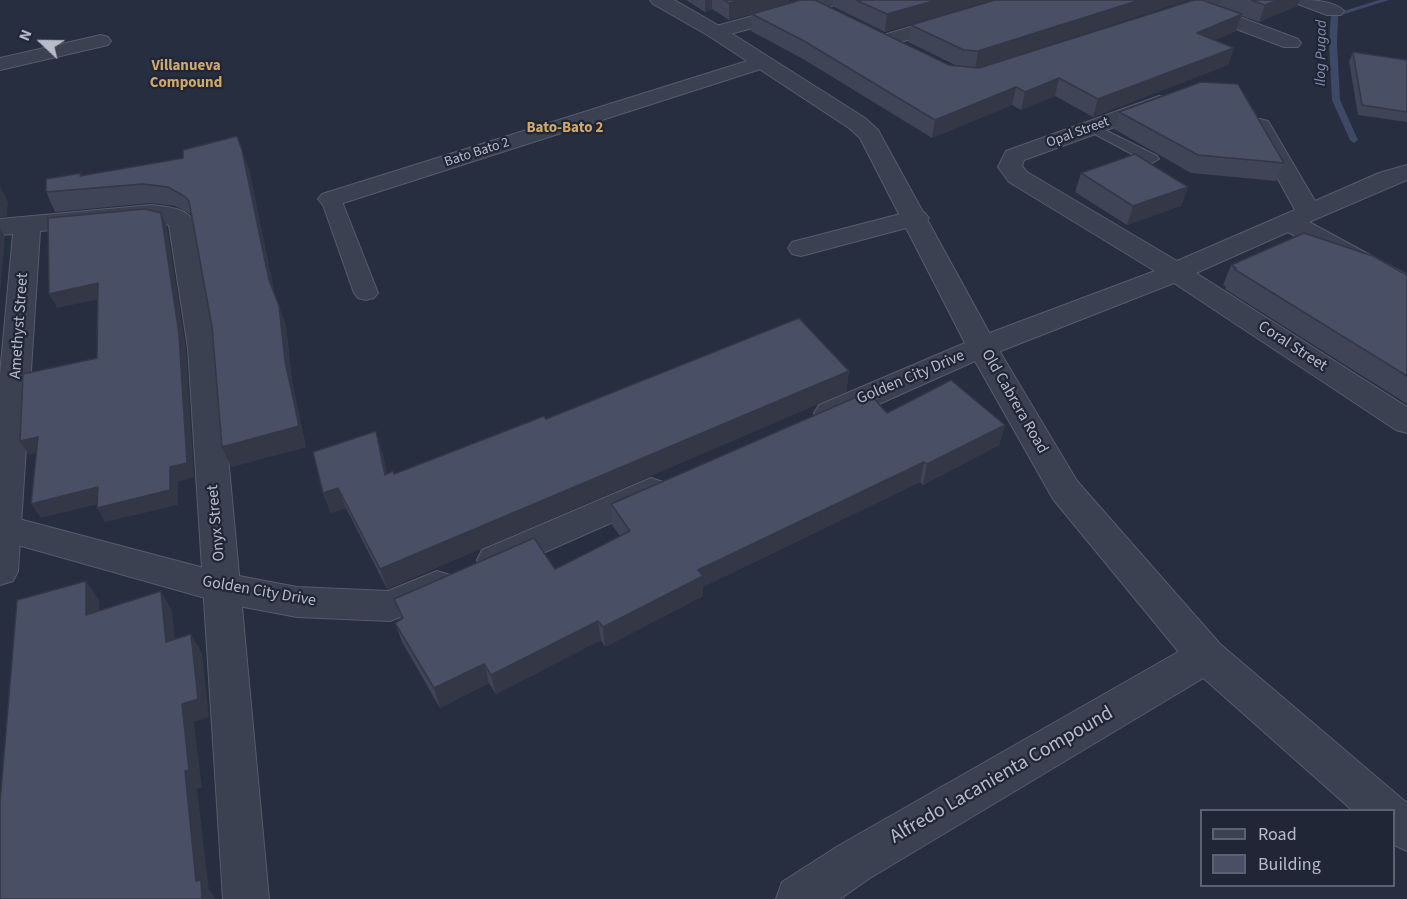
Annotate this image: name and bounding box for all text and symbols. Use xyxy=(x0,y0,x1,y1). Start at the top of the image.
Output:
north arrow xyxy=(12,12,72,72)
water label: Ilog Pugad xyxy=(1312,20,1332,86)
text: N xyxy=(13,26,37,44)
district label: Villanueva Compound xyxy=(150,58,222,93)
street label: Opal Street xyxy=(1044,114,1112,152)
district label: Bato-Bato 2 xyxy=(527,120,603,138)
street label: Bato Bato 2 xyxy=(443,135,511,171)
street label: Amethyst Street xyxy=(7,272,33,380)
street label: Coral Street xyxy=(1254,318,1330,376)
street label: Golden City Drive xyxy=(854,347,968,409)
street label: Old Cabrera Road xyxy=(976,347,1052,457)
street label: Onyx Street xyxy=(204,484,230,562)
street label: Golden City Drive xyxy=(201,573,317,611)
street label: Alfredo Lacanienta Compound xyxy=(886,702,1118,850)
legend xyxy=(1200,809,1395,887)
text: Road xyxy=(1258,822,1297,847)
text: Building xyxy=(1258,852,1321,877)

